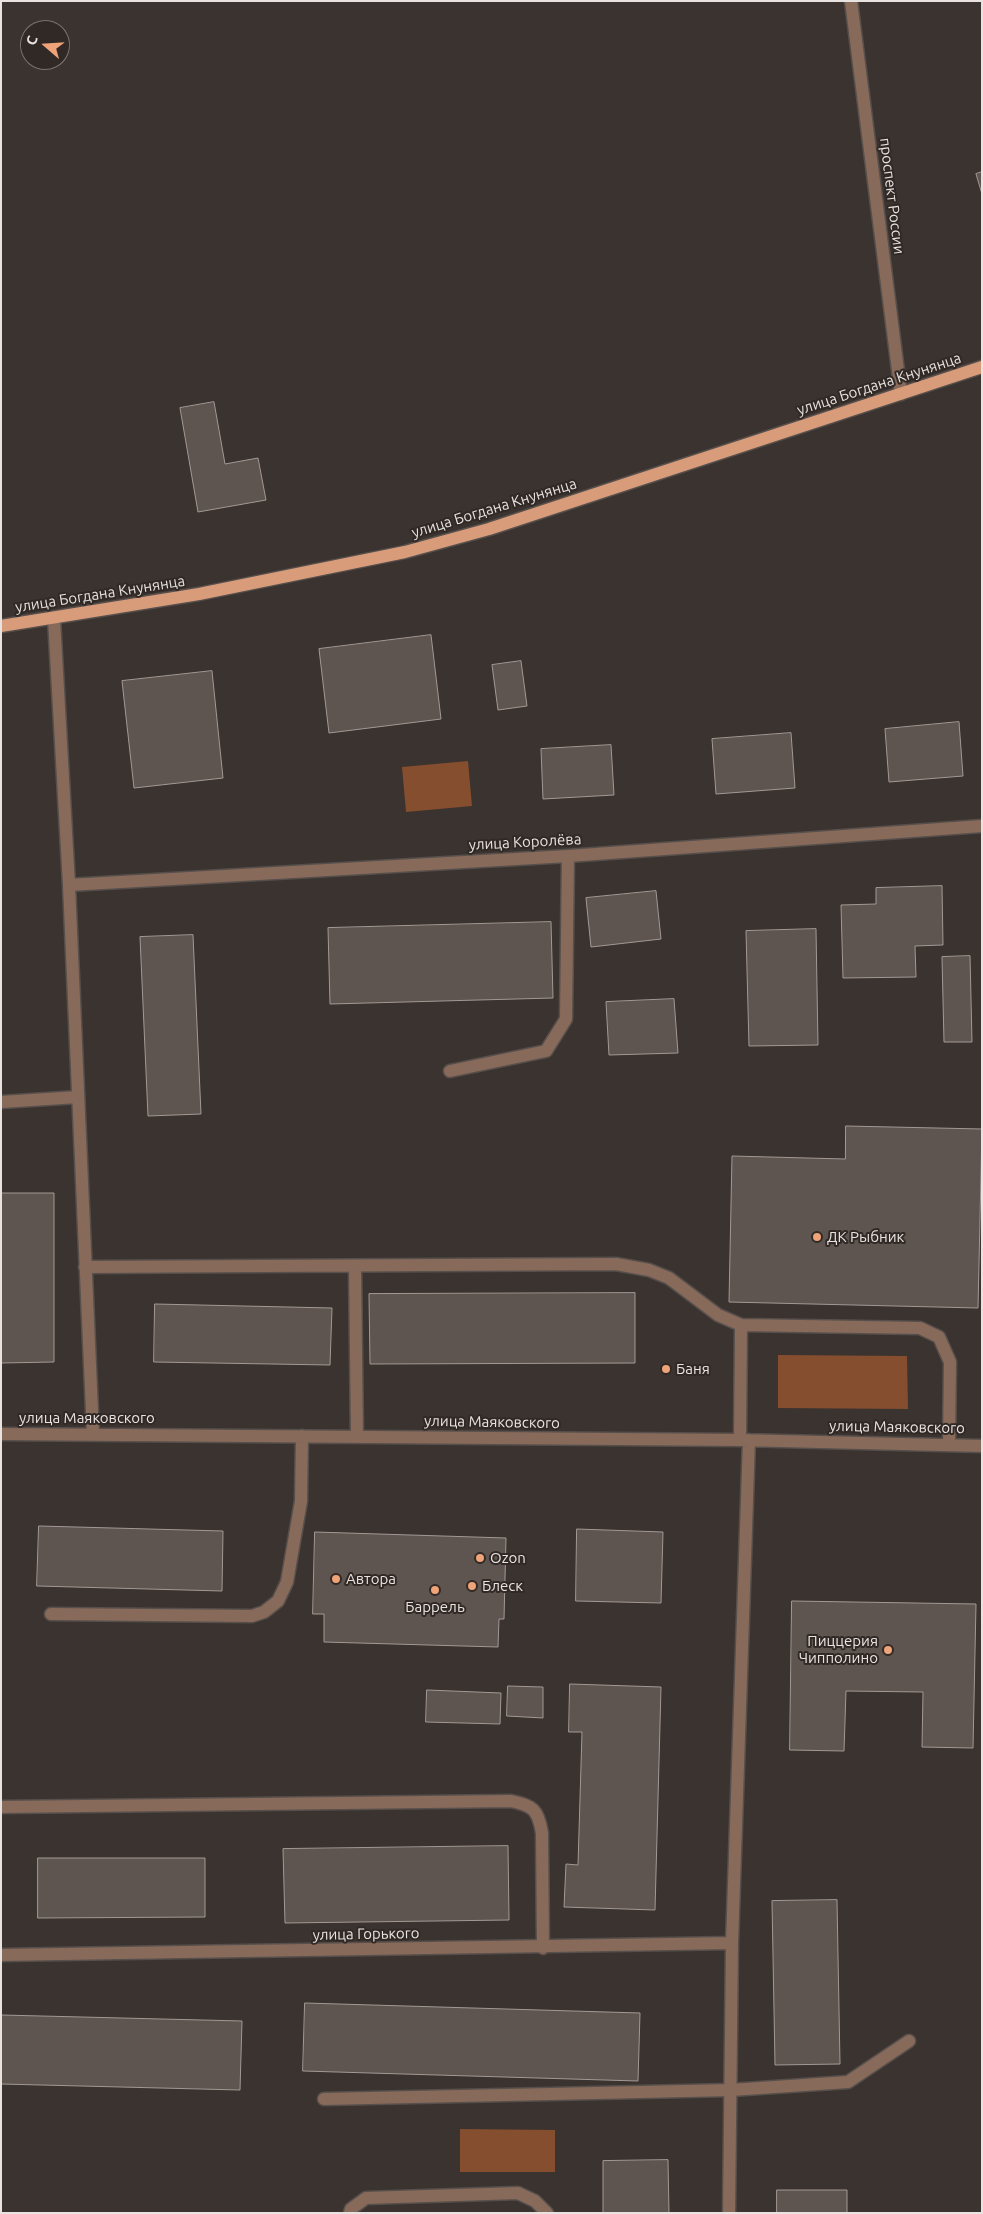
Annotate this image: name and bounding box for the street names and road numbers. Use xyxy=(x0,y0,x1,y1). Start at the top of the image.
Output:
street label: проспект России xyxy=(876,137,908,255)
street label: улица Богдана Кнунянца xyxy=(795,349,963,419)
street label: улица Богдана Кнунянца xyxy=(409,474,579,542)
street label: улица Богдана Кнунянца xyxy=(14,572,186,616)
street label: улица Королёва xyxy=(468,830,582,854)
street label: улица Маяковского xyxy=(19,1409,155,1427)
street label: улица Маяковского xyxy=(424,1412,560,1432)
street label: улица Маяковского xyxy=(829,1417,965,1437)
street label: улица Горького xyxy=(312,1924,420,1944)

